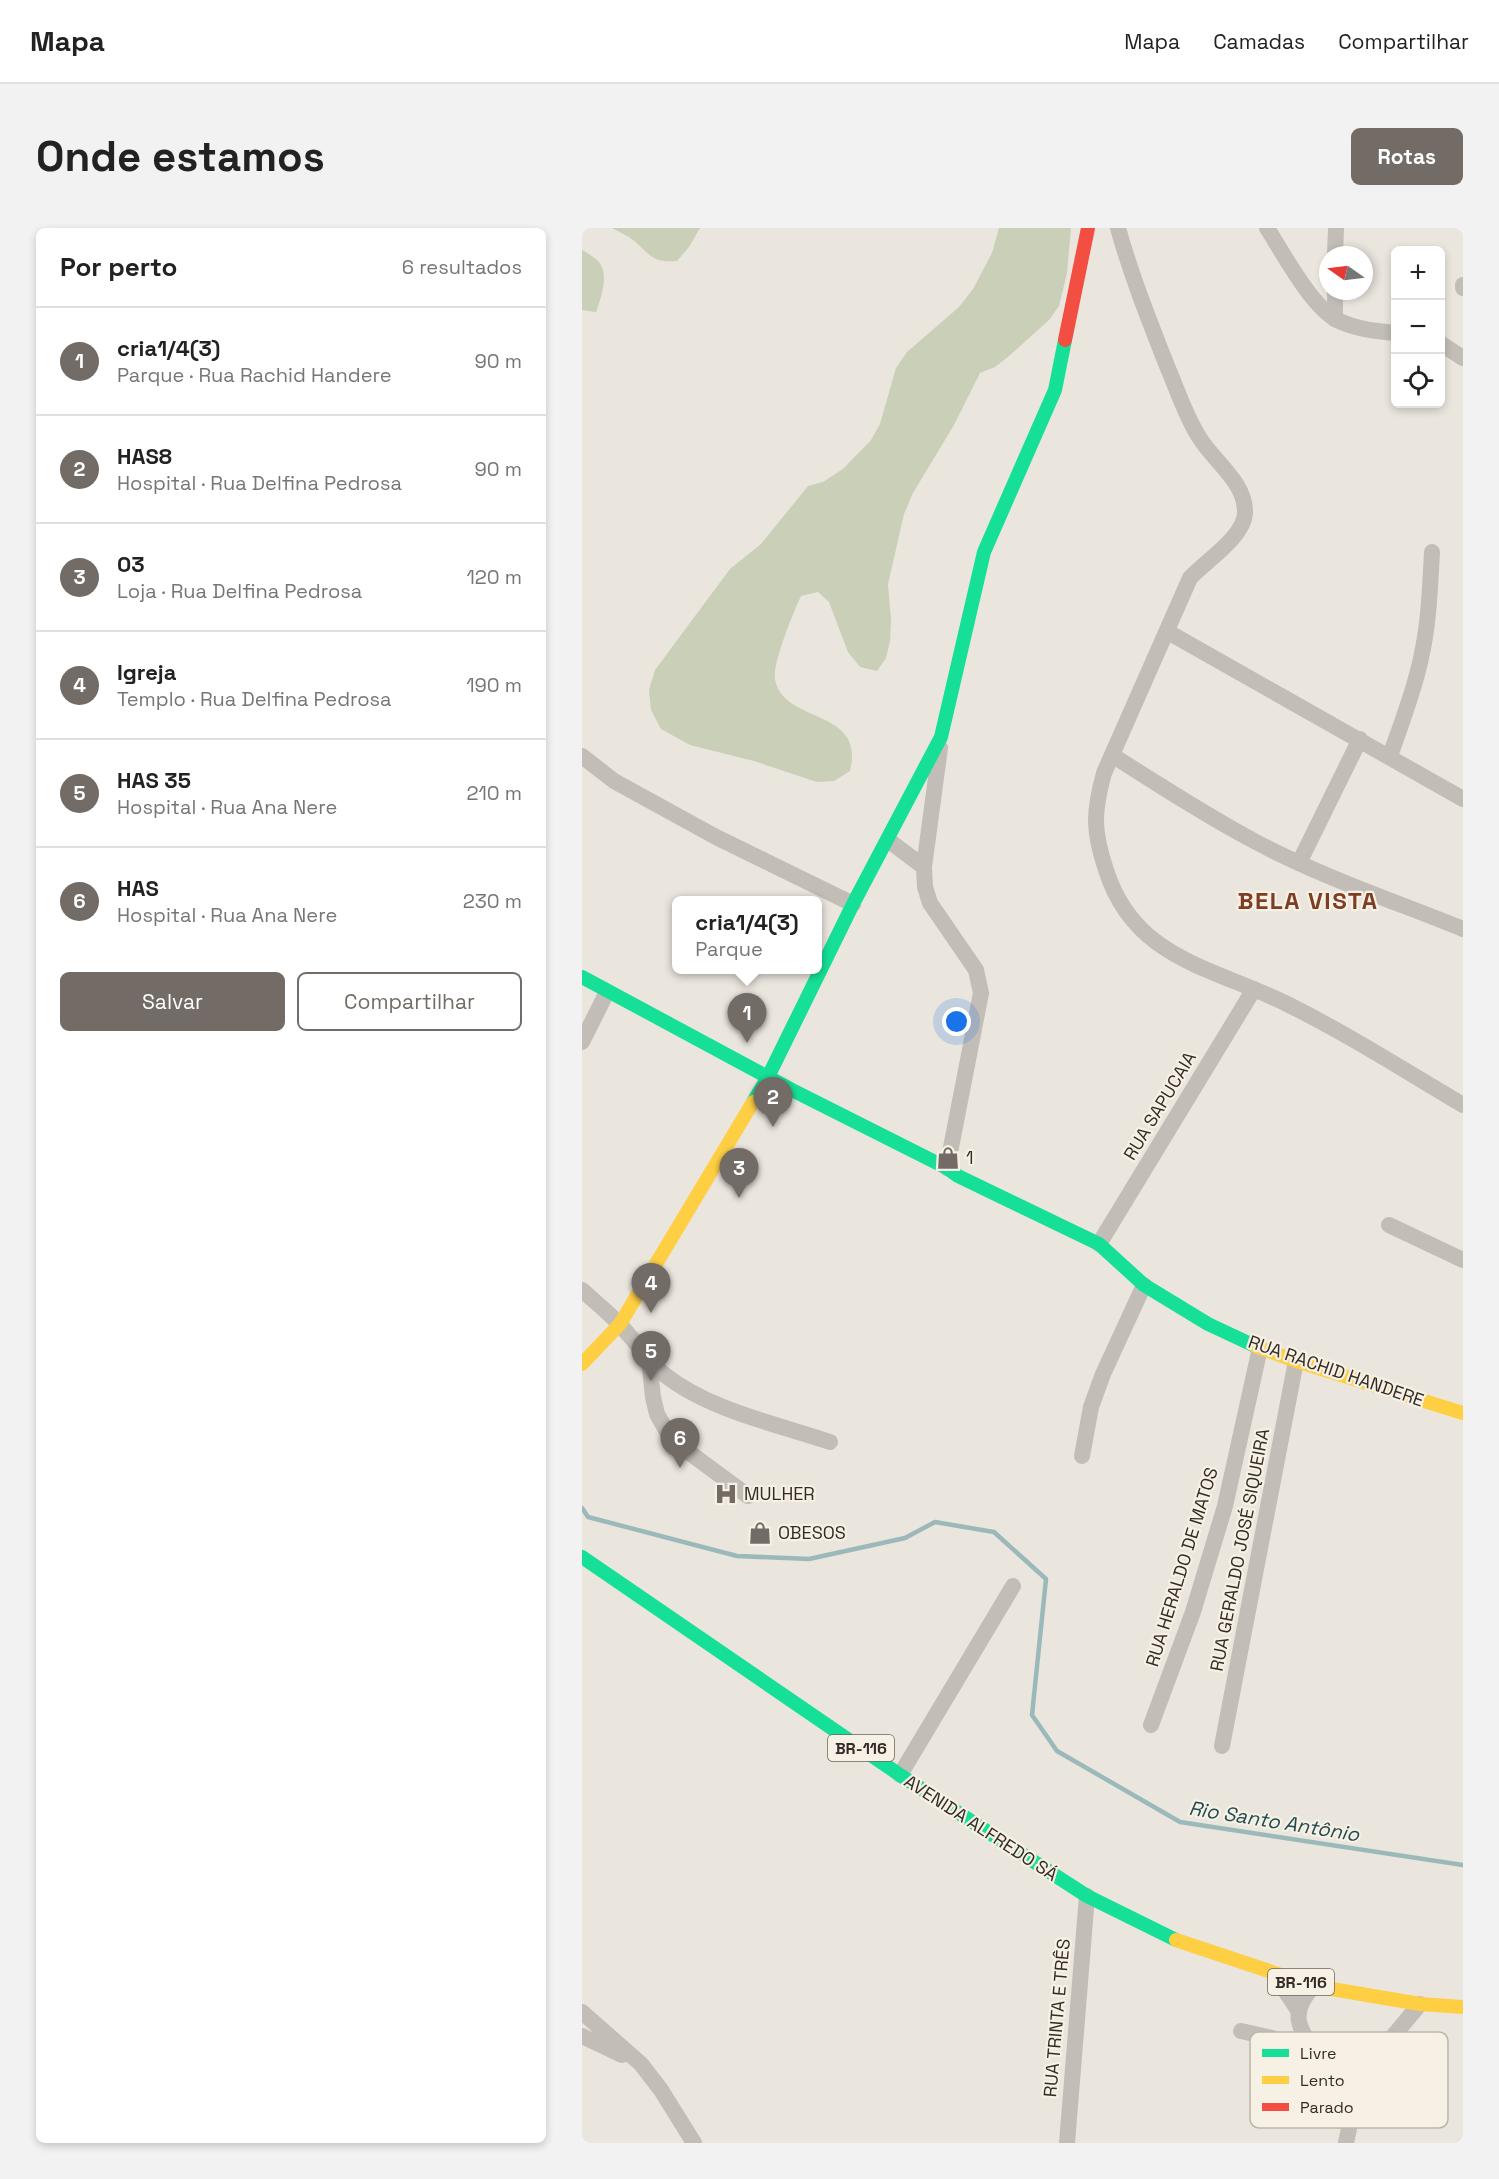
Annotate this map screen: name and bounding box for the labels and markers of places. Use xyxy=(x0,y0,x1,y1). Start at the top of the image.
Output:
pin: 1 xyxy=(728,994,766,1043)
pin: 2 xyxy=(754,1078,792,1127)
shop icon: 1 xyxy=(935,1145,961,1171)
place label: 1 xyxy=(966,1146,974,1169)
pin: 3 xyxy=(720,1148,758,1198)
pin: 4 xyxy=(632,1264,670,1313)
pin: 5 xyxy=(632,1332,670,1381)
pin: 6 xyxy=(660,1418,700,1468)
hospital icon: MULHER xyxy=(713,1481,739,1507)
place label: MULHER xyxy=(744,1482,815,1505)
shop icon: OBESOS xyxy=(747,1520,773,1546)
place label: OBESOS xyxy=(778,1521,846,1544)

